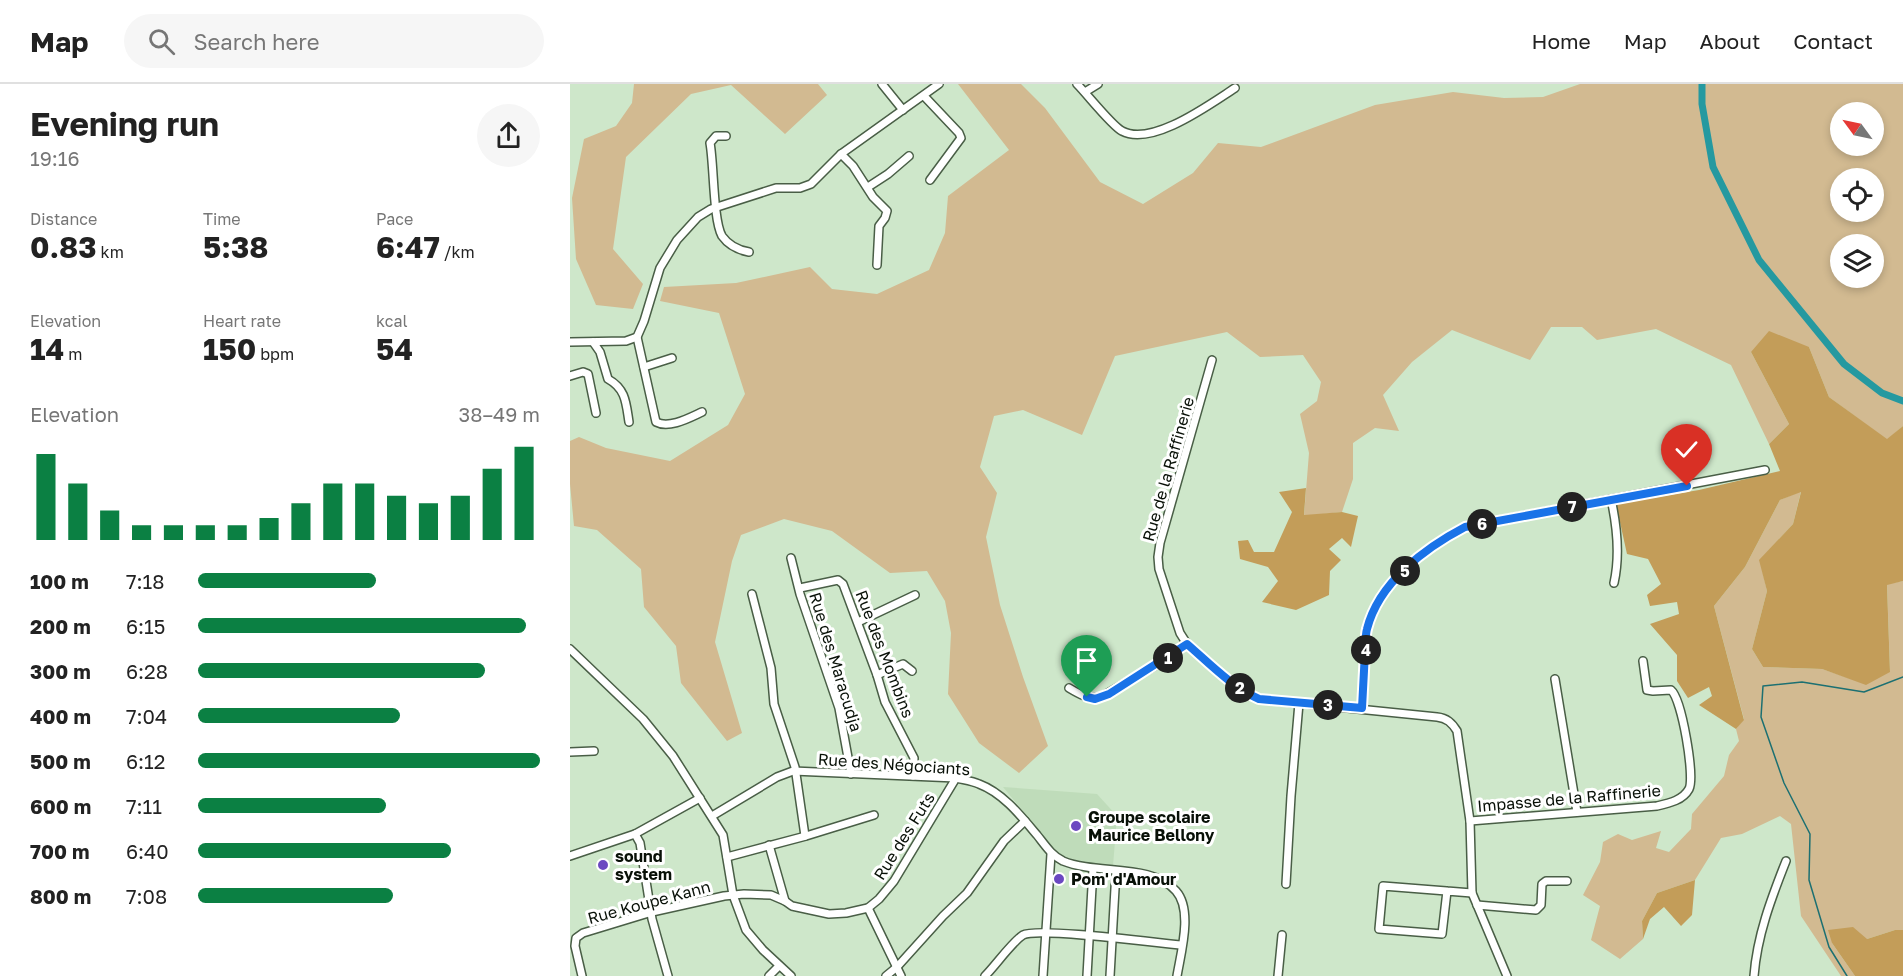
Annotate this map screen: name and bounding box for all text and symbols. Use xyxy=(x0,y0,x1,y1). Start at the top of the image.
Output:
search box xyxy=(124,14,544,68)
text: Map xyxy=(30,25,88,58)
icon: search xyxy=(145,25,178,58)
text: Search here xyxy=(193,28,319,55)
text: Home xyxy=(1531,28,1591,54)
text: Map xyxy=(1624,28,1667,54)
text: About xyxy=(1700,28,1760,54)
text: Contact xyxy=(1793,28,1873,54)
north arrow xyxy=(1830,102,1884,156)
map controls xyxy=(1830,102,1884,288)
text: Evening run xyxy=(30,104,219,143)
button: share xyxy=(477,104,540,167)
text: 19:16 xyxy=(30,146,80,170)
button: locate xyxy=(1830,168,1884,222)
text: Distance xyxy=(30,209,97,229)
text: Time xyxy=(203,209,241,229)
text: Pace xyxy=(376,209,413,229)
text: 0.83 xyxy=(30,229,97,265)
text: 5:38 xyxy=(203,229,268,265)
text: 6:47 xyxy=(376,229,440,265)
button: layers xyxy=(1830,234,1884,288)
text: km xyxy=(97,242,124,262)
text: /km xyxy=(440,242,475,262)
text: Elevation xyxy=(30,311,101,331)
text: Heart rate xyxy=(203,311,281,331)
text: kcal xyxy=(376,311,408,331)
text: 14 xyxy=(30,331,64,367)
text: 150 xyxy=(203,331,256,367)
text: 54 xyxy=(376,331,413,367)
text: m xyxy=(64,344,82,364)
text: bpm xyxy=(256,344,294,364)
street label: Rue de la Raffinerie xyxy=(1138,394,1198,544)
text: Elevation xyxy=(30,402,119,426)
text: 38–49 m xyxy=(459,402,540,426)
pin xyxy=(1661,424,1712,486)
icon: check xyxy=(1670,433,1703,466)
pin: 7 xyxy=(1557,492,1587,522)
text: 7 xyxy=(1568,497,1576,517)
pin: 6 xyxy=(1467,509,1497,539)
text: 6 xyxy=(1477,514,1487,534)
pin: 5 xyxy=(1390,556,1420,586)
text: 5 xyxy=(1400,561,1410,581)
text: 100 m xyxy=(30,569,89,593)
text: 7:18 xyxy=(126,569,165,593)
street label: Rue des Mombins xyxy=(851,587,919,721)
street label: Rue des Maracudja xyxy=(805,590,867,734)
text: 200 m xyxy=(30,614,91,638)
text: 6:15 xyxy=(126,614,165,638)
pin xyxy=(1061,635,1112,697)
pin: 4 xyxy=(1351,635,1381,665)
text: 4 xyxy=(1361,640,1371,660)
pin: 1 xyxy=(1153,643,1183,673)
icon: arrive xyxy=(1070,644,1103,677)
text: 1 xyxy=(1164,648,1172,668)
text: 300 m xyxy=(30,659,91,683)
text: 6:28 xyxy=(126,659,168,683)
pin: 2 xyxy=(1225,673,1255,703)
text: 2 xyxy=(1235,678,1245,698)
pin: 3 xyxy=(1313,690,1343,720)
text: 3 xyxy=(1323,695,1333,715)
text: 400 m xyxy=(30,704,91,728)
text: 7:04 xyxy=(126,704,167,728)
text: 500 m xyxy=(30,749,91,773)
text: 6:12 xyxy=(126,749,165,773)
street label: Rue des Négociants xyxy=(817,749,971,779)
street label: Impasse de la Raffinerie xyxy=(1476,780,1662,816)
street label: Rue des Futs xyxy=(869,789,939,883)
text: 600 m xyxy=(30,794,91,818)
text: 7:11 xyxy=(126,794,162,818)
place label: Groupe scolaire Maurice Bellony xyxy=(1088,807,1215,845)
marker: Groupe scolaire Maurice Bellony xyxy=(1069,819,1083,833)
text: 700 m xyxy=(30,839,89,863)
text: 6:40 xyxy=(126,839,169,863)
place label: sound system xyxy=(615,846,672,884)
marker: sound system xyxy=(596,858,610,872)
place label: Pom' d'Amour xyxy=(1071,869,1176,889)
marker: Pom' d'Amour xyxy=(1052,872,1066,886)
street label: Rue Koupe Kann xyxy=(585,876,713,928)
text: 800 m xyxy=(30,884,91,908)
text: 7:08 xyxy=(126,884,167,908)

